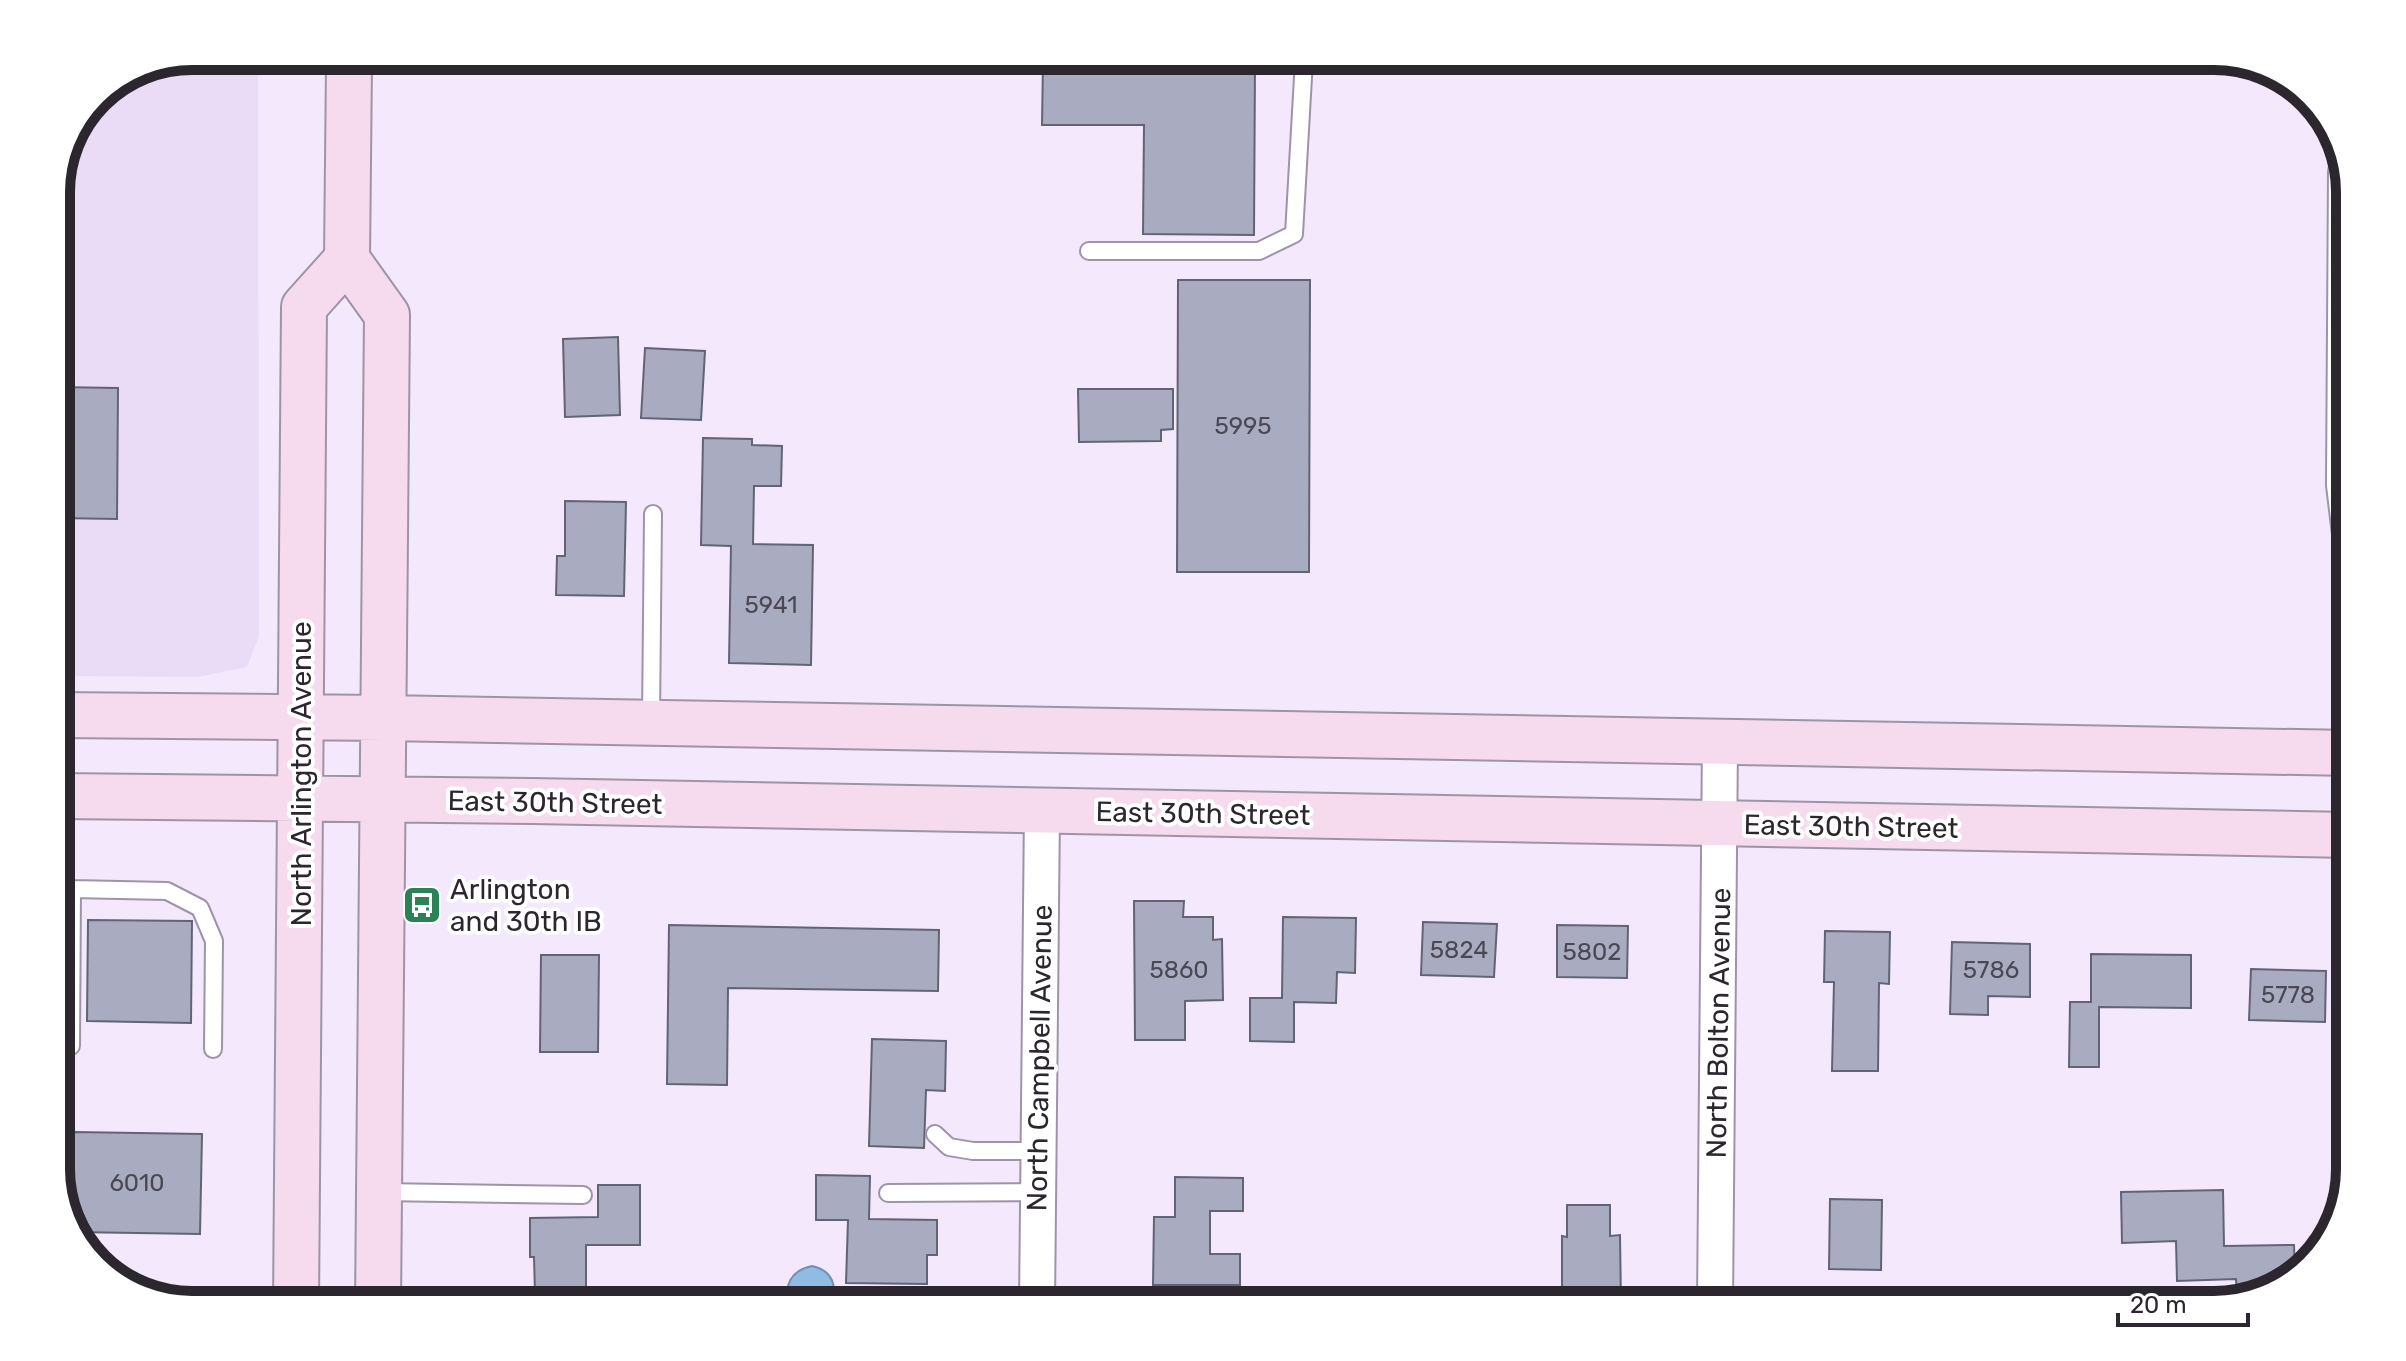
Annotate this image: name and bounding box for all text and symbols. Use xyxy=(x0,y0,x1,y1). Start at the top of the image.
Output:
house number: 5995 xyxy=(1215,412,1271,440)
house number: 5941 xyxy=(745,591,797,619)
street label: North Arlington Avenue xyxy=(285,621,318,927)
street label: East 30th Street xyxy=(447,784,663,821)
street label: East 30th Street xyxy=(1095,795,1311,832)
street label: East 30th Street xyxy=(1743,808,1959,845)
place label: Arlington and 30th IB xyxy=(450,873,602,938)
bus stop icon: Arlington and 30th IB xyxy=(401,884,443,926)
street label: North Bolton Avenue xyxy=(1700,887,1737,1159)
street label: North Campbell Avenue xyxy=(1020,904,1059,1212)
house number: 5824 xyxy=(1430,936,1488,964)
house number: 5802 xyxy=(1563,938,1621,966)
house number: 5860 xyxy=(1149,956,1209,984)
house number: 5786 xyxy=(1963,956,2019,984)
house number: 5778 xyxy=(2261,981,2315,1009)
house number: 6010 xyxy=(109,1169,165,1197)
scale bar xyxy=(2118,1277,2248,1327)
text: 20 m xyxy=(2130,1291,2187,1319)

